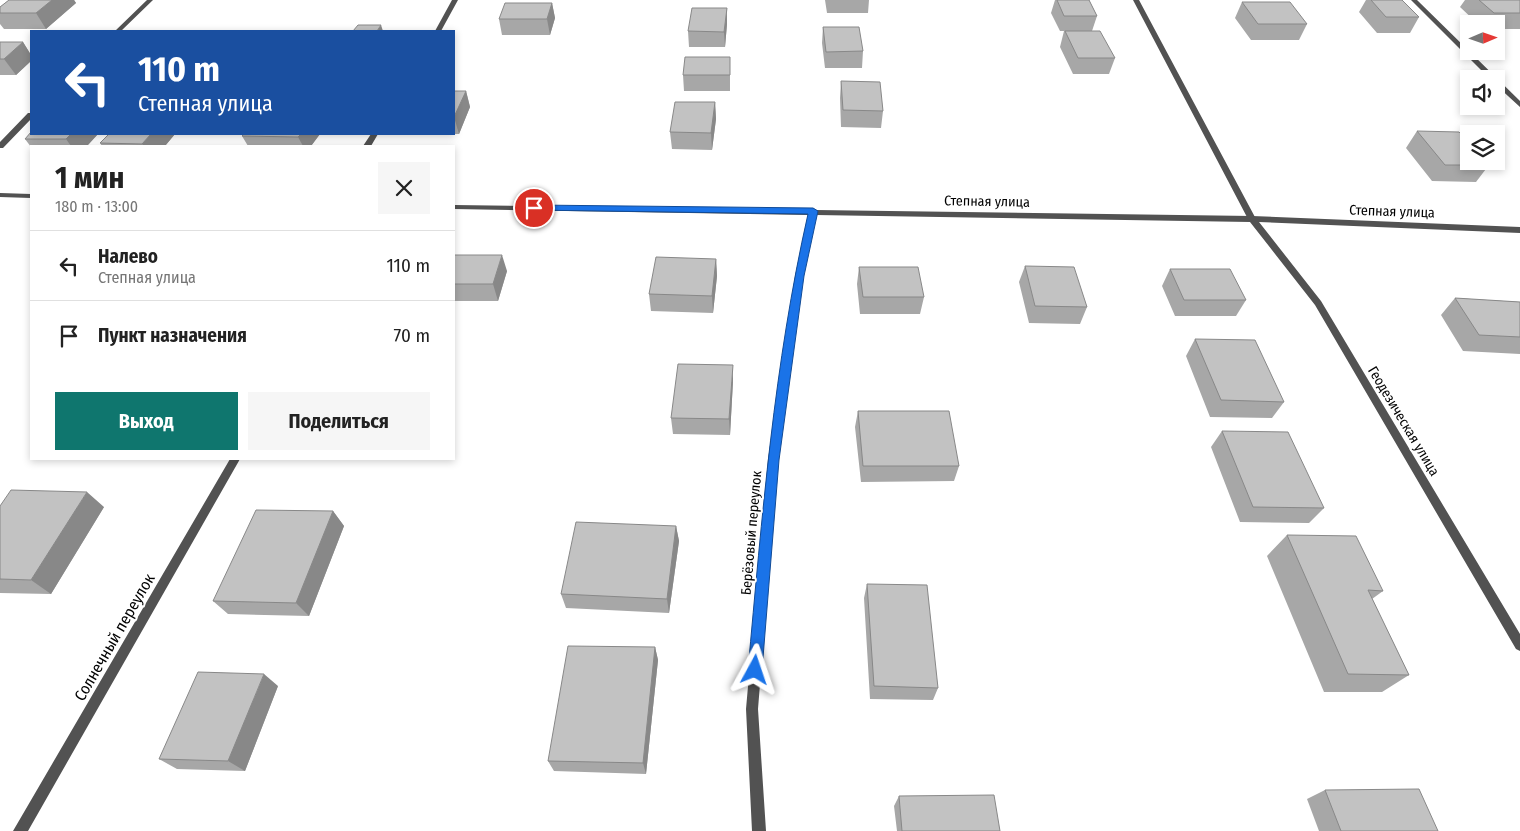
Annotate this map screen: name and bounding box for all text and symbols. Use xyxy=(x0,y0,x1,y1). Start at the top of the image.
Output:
north arrow xyxy=(1460,15,1505,60)
map controls xyxy=(1460,15,1505,170)
text: 110 m xyxy=(138,48,220,90)
icon: left xyxy=(55,50,120,115)
button: sound xyxy=(1460,70,1505,115)
text: Степная улица xyxy=(138,90,273,117)
button: layers xyxy=(1460,125,1505,170)
text: 1 мин xyxy=(55,160,124,196)
button: close xyxy=(378,162,430,214)
pin xyxy=(513,187,555,229)
street label: Степная улица xyxy=(944,192,1030,211)
icon: arrive xyxy=(520,194,548,222)
text: 180 m · 13:00 xyxy=(55,197,138,216)
street label: Степная улица xyxy=(1349,202,1435,221)
text: Налево xyxy=(98,245,158,268)
icon: left xyxy=(55,252,83,280)
text: 110 m xyxy=(386,254,430,277)
text: Степная улица xyxy=(98,268,196,287)
icon: arrive xyxy=(55,322,83,350)
text: Пункт назначения xyxy=(98,324,247,347)
text: 70 m xyxy=(394,324,430,347)
street label: Геодезическая улица xyxy=(1364,363,1443,479)
button: Выход xyxy=(55,392,238,450)
button: Поделиться xyxy=(248,392,430,450)
street label: Берёзовый переулок xyxy=(738,470,765,596)
street label: Солнечный переулок xyxy=(70,570,159,704)
position arrow xyxy=(728,643,780,695)

